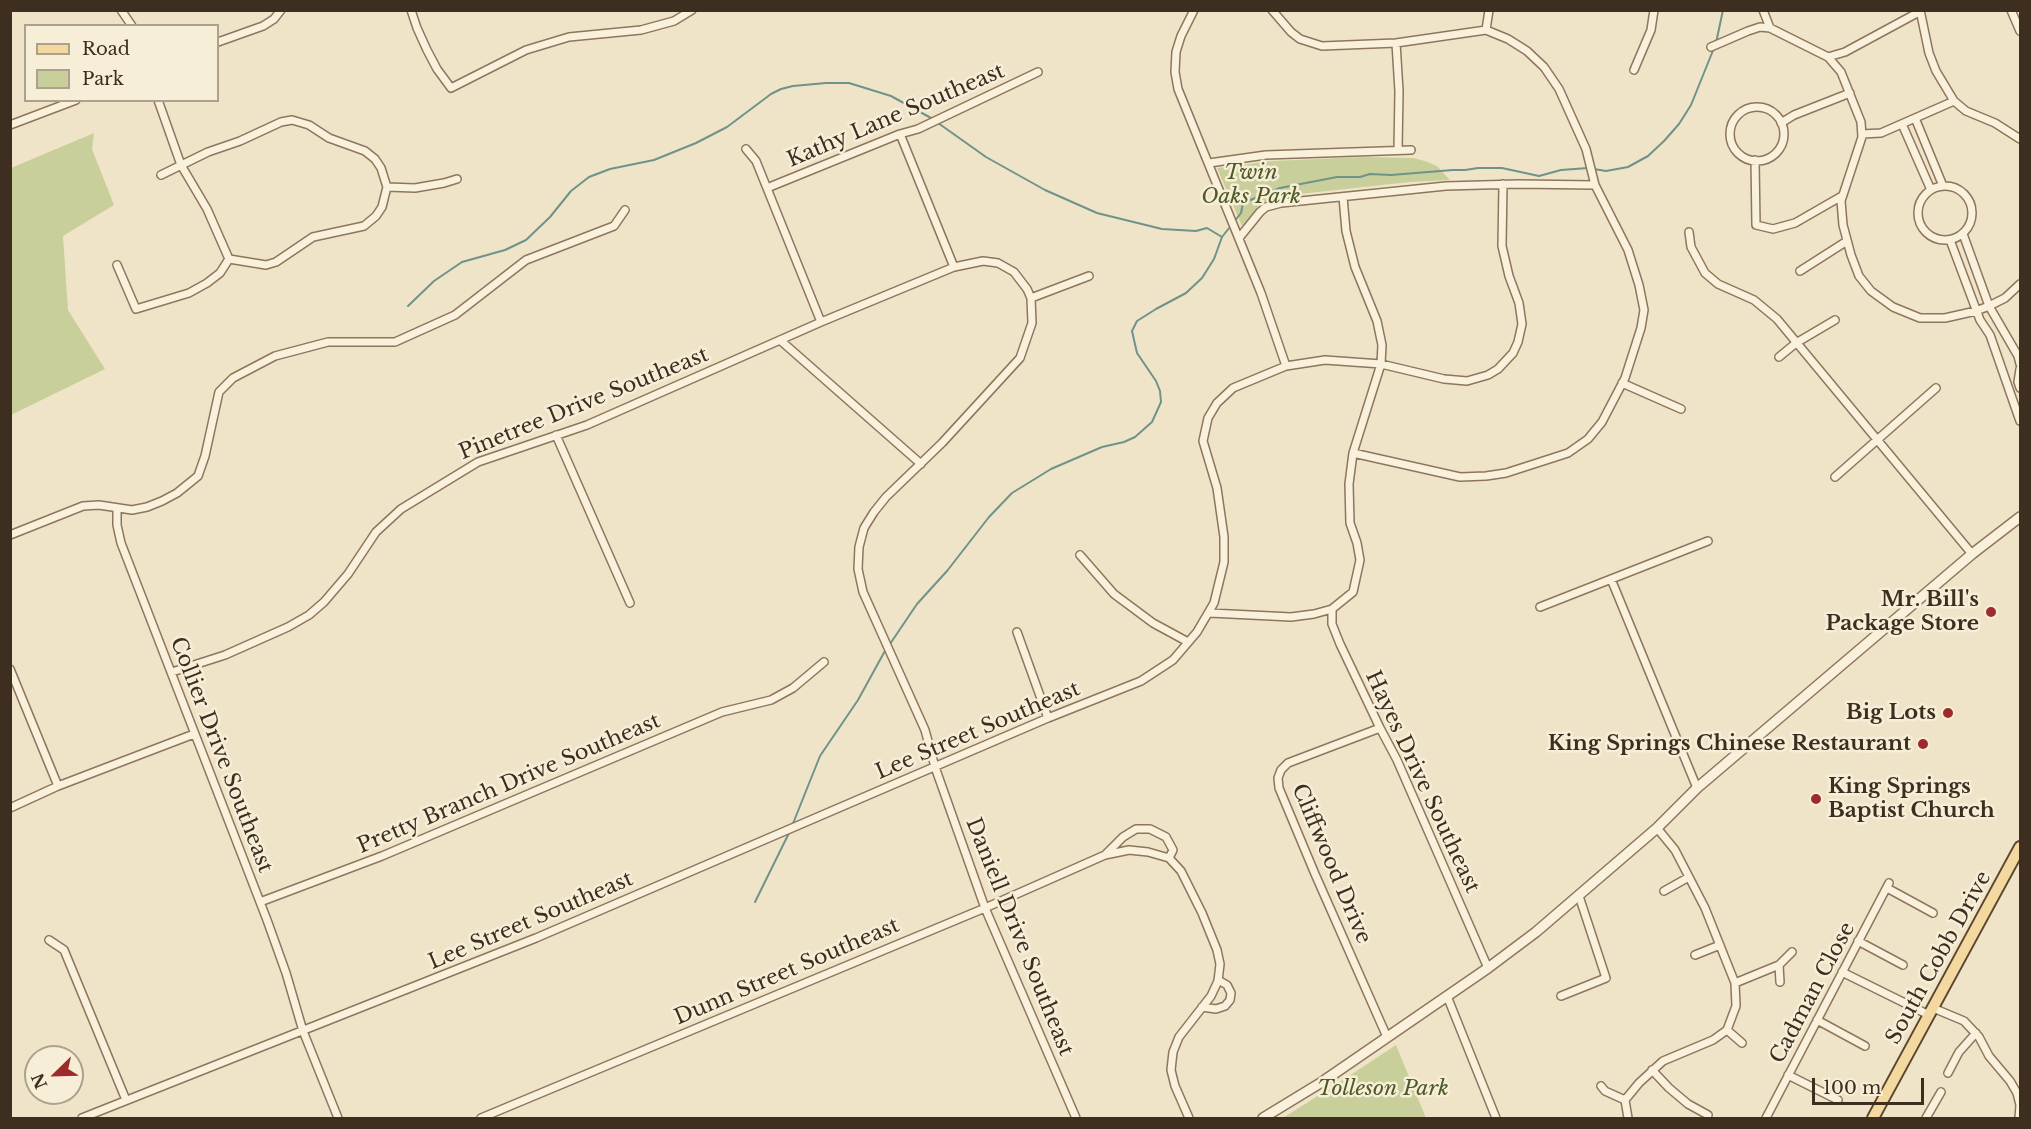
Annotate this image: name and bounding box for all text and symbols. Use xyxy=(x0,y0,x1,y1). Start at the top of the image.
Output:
legend xyxy=(24,24,219,102)
text: Road xyxy=(82,38,130,60)
street label: Kathy Lane Southeast xyxy=(784,59,1008,173)
text: Park xyxy=(82,68,124,90)
park label: Twin Oaks Park xyxy=(1201,160,1301,210)
street label: Pinetree Drive Southeast xyxy=(456,342,712,466)
place label: Mr. Bill's Package Store xyxy=(1825,587,1979,637)
marker: Mr. Bill's Package Store xyxy=(1984,605,1998,619)
street label: Collier Drive Southeast xyxy=(164,634,278,876)
street label: Hayes Drive Southeast xyxy=(1359,667,1485,897)
street label: Lee Street Southeast xyxy=(872,677,1084,785)
place label: Big Lots xyxy=(1846,700,1936,726)
marker: Big Lots xyxy=(1941,706,1955,720)
street label: Pretty Branch Drive Southeast xyxy=(354,709,664,859)
place label: King Springs Chinese Restaurant xyxy=(1548,731,1911,757)
marker: King Springs Chinese Restaurant xyxy=(1916,737,1930,751)
place label: King Springs Baptist Church xyxy=(1828,774,1995,824)
street label: Cliffwood Drive xyxy=(1286,780,1376,948)
marker: King Springs Baptist Church xyxy=(1809,792,1823,806)
street label: Daniell Drive Southeast xyxy=(960,814,1078,1060)
street label: Lee Street Southeast xyxy=(425,867,637,975)
street label: South Cobb Drive xyxy=(1881,867,1997,1049)
street label: Dunn Street Southeast xyxy=(671,913,903,1031)
street label: Cadman Close xyxy=(1765,918,1861,1068)
north arrow xyxy=(24,1045,84,1105)
scale bar xyxy=(1815,1066,1928,1104)
text: N xyxy=(27,1070,51,1092)
park label: Tolleson Park xyxy=(1317,1076,1449,1102)
text: 100 m xyxy=(1823,1077,1881,1099)

